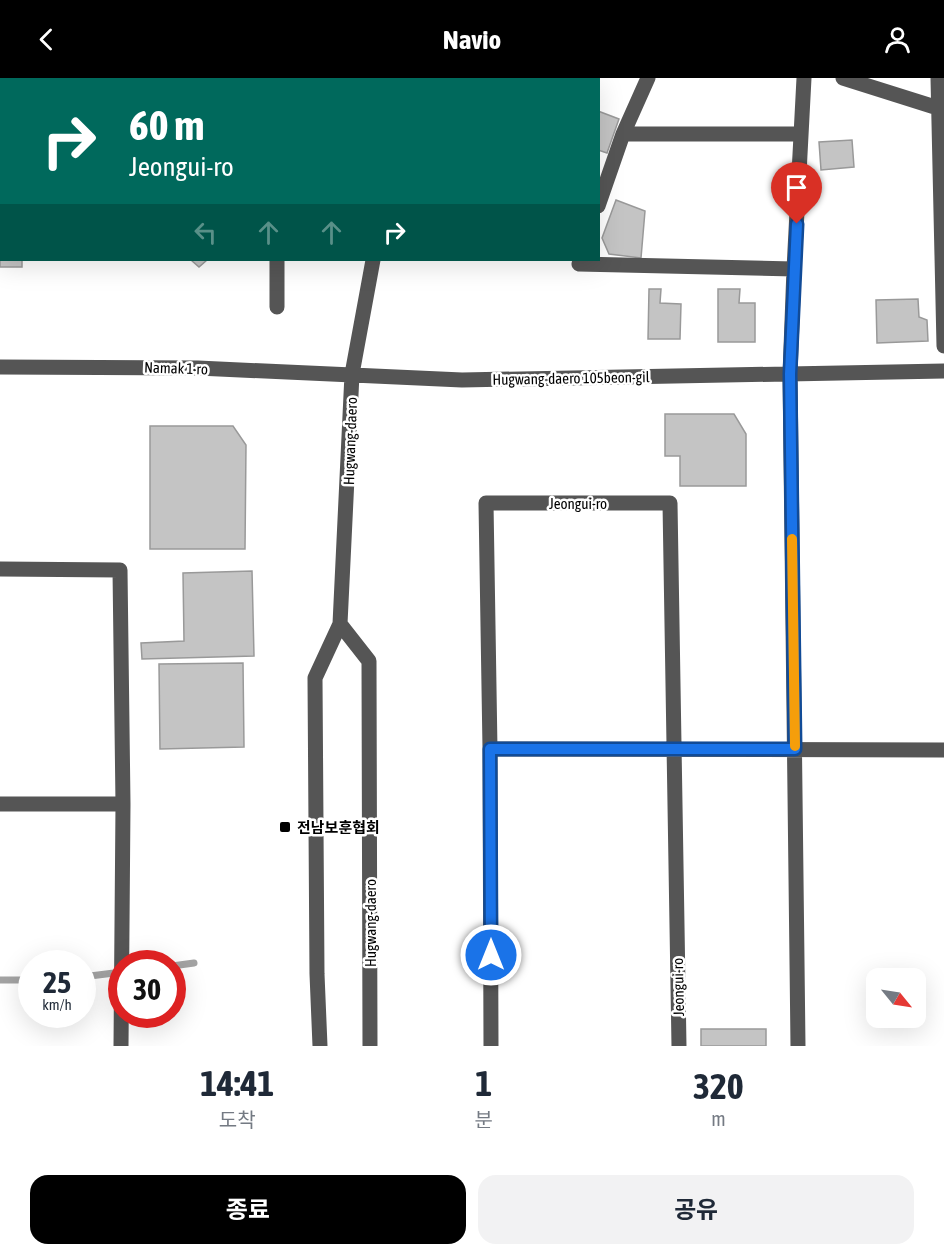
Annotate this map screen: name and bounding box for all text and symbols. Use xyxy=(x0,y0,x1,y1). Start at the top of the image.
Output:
icon: back xyxy=(30,23,63,56)
icon: person xyxy=(881,23,914,56)
text: Navio xyxy=(443,24,501,55)
text: 60 m xyxy=(129,101,204,149)
icon: right xyxy=(30,102,108,180)
text: Jeongui-ro xyxy=(129,151,234,182)
pin xyxy=(771,162,822,224)
icon: arrive xyxy=(780,171,813,204)
icon: left xyxy=(189,216,222,249)
icon: ahead xyxy=(252,216,285,249)
icon: ahead xyxy=(315,216,348,249)
icon: right xyxy=(378,216,411,249)
street label: Namak 1-ro xyxy=(144,358,208,378)
street label: Hugwang-daero 105beon-gil xyxy=(492,368,650,388)
street label: Hugwang-daero xyxy=(340,397,360,485)
street label: Jeongui-ro xyxy=(549,495,607,512)
place label: 전남보훈협회 xyxy=(297,819,380,836)
marker: 전남보훈협회 xyxy=(278,820,292,834)
street label: Hugwang-daero xyxy=(362,879,379,967)
position arrow xyxy=(459,923,523,987)
speed limit sign: 30 xyxy=(108,950,186,1028)
street label: Jeongui-ro xyxy=(669,958,687,1016)
text: 25 xyxy=(43,965,71,999)
north arrow xyxy=(866,968,926,1028)
map controls xyxy=(866,968,926,1028)
text: km/h xyxy=(42,996,72,1013)
text: 14:41 xyxy=(200,1062,274,1104)
text: 1 xyxy=(475,1062,492,1104)
text: 320 xyxy=(693,1065,744,1107)
text: m xyxy=(711,1107,726,1130)
text: 도착 xyxy=(219,1108,256,1131)
text: 분 xyxy=(474,1108,493,1131)
button: 종료 xyxy=(30,1175,466,1244)
button: 공유 xyxy=(478,1175,914,1244)

